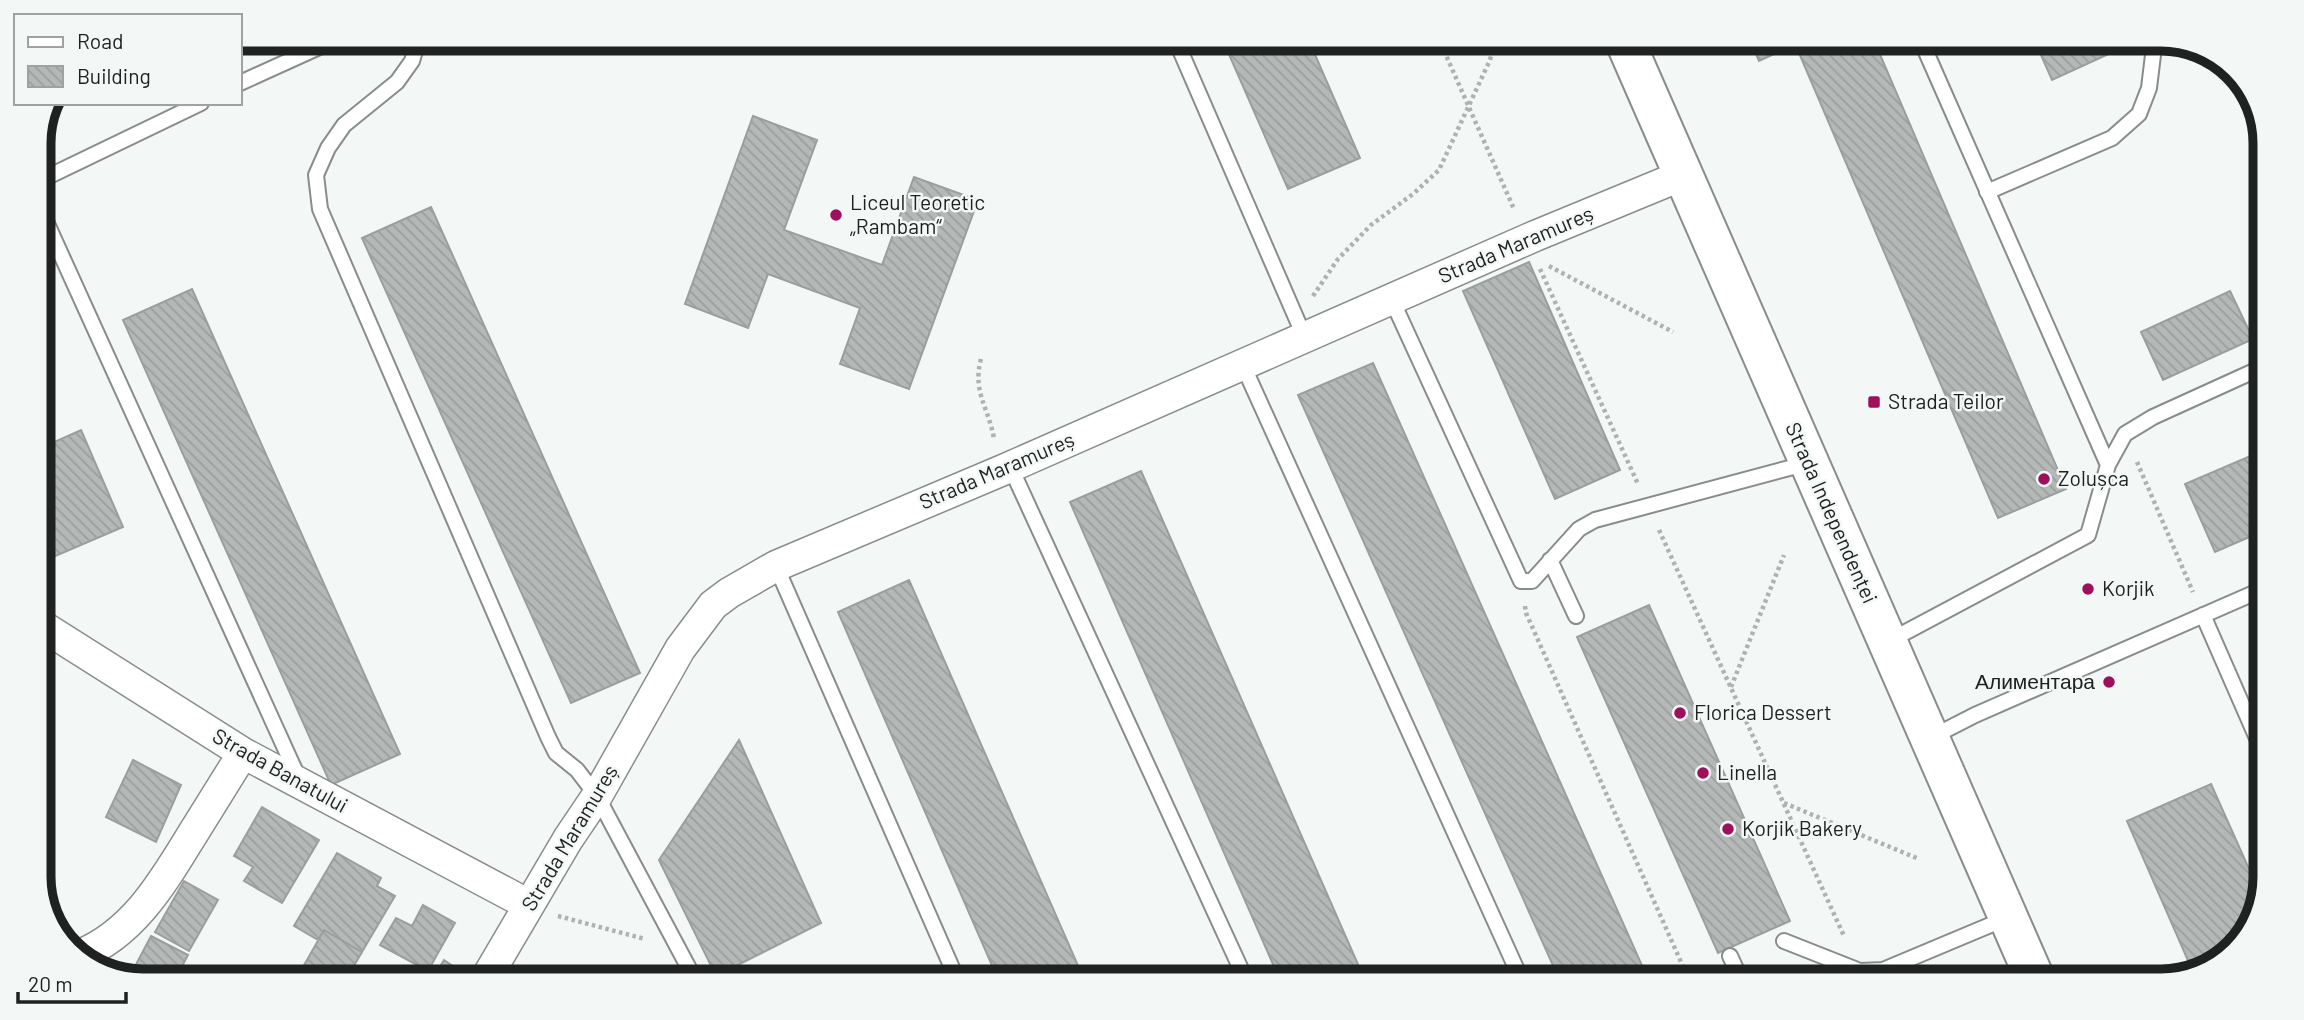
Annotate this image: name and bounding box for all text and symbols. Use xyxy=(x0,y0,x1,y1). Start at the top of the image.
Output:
legend xyxy=(14,14,242,105)
text: Road xyxy=(77,28,123,53)
text: Building xyxy=(77,63,151,88)
place label: Liceul Teoretic „Rambam“ xyxy=(850,189,985,238)
street label: Strada Maramureș xyxy=(1434,200,1597,288)
marker: Liceul Teoretic „Rambam“ xyxy=(828,207,844,223)
place label: Strada Teilor xyxy=(1888,388,2004,413)
marker: Strada Teilor xyxy=(1866,394,1882,410)
street label: Strada Independenței xyxy=(1781,418,1884,607)
street label: Strada Maramureș xyxy=(915,426,1078,514)
place label: Zolușca xyxy=(2058,465,2129,490)
marker: Zolușca xyxy=(2036,471,2052,487)
place label: Korjik xyxy=(2102,575,2155,600)
marker: Korjik xyxy=(2080,581,2096,597)
place label: Алиментара xyxy=(1975,668,2095,693)
marker: Алиментара xyxy=(2101,674,2117,690)
place label: Florica Dessert xyxy=(1694,699,1832,724)
marker: Florica Dessert xyxy=(1672,705,1688,721)
street label: Strada Banatului xyxy=(209,722,353,817)
place label: Linella xyxy=(1717,759,1777,784)
street label: Strada Maramureș xyxy=(515,760,622,915)
marker: Linella xyxy=(1695,765,1711,781)
place label: Korjik Bakery xyxy=(1742,815,1862,840)
marker: Korjik Bakery xyxy=(1720,821,1736,837)
scale bar xyxy=(18,960,126,1004)
text: 20 m xyxy=(28,971,73,996)

